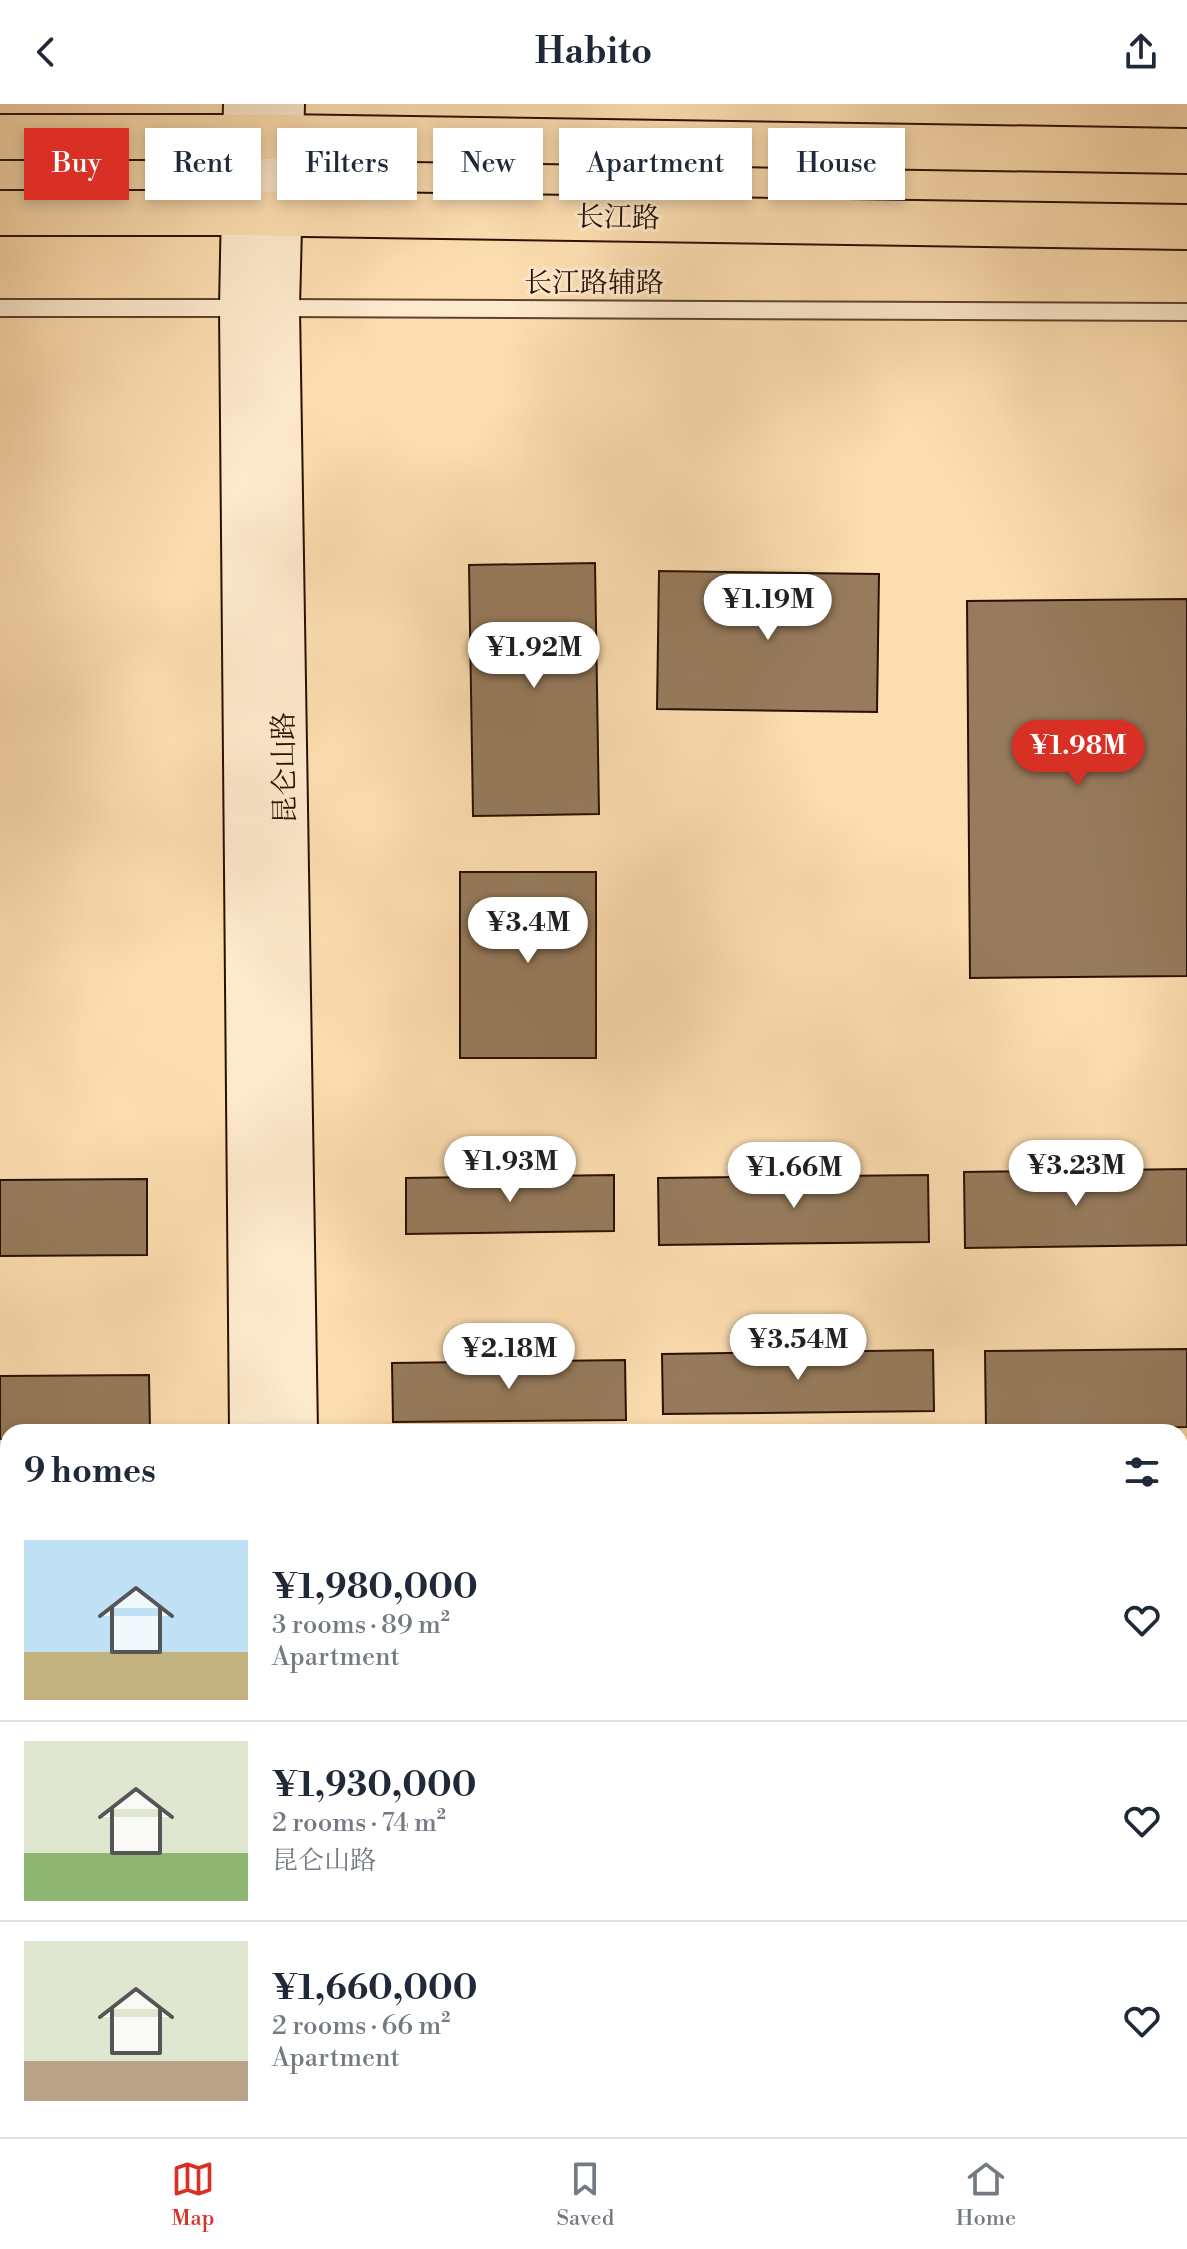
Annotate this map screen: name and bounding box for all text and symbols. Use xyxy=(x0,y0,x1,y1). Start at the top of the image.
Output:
icon: back xyxy=(24,30,68,74)
text: Habito xyxy=(535,30,652,75)
icon: share xyxy=(1119,30,1163,74)
chip: Buy xyxy=(24,128,129,200)
chip: Rent xyxy=(145,128,261,200)
chip: Filters xyxy=(277,128,417,200)
chip: New xyxy=(433,128,543,200)
chip: Apartment xyxy=(559,128,752,200)
chip: House xyxy=(768,128,905,200)
street label: 长江路 xyxy=(576,200,660,236)
street label: 长江路辅路 xyxy=(524,266,664,301)
pin: ¥1.19M xyxy=(703,574,833,642)
text: ¥1.19M xyxy=(722,584,814,616)
pin: ¥1.92M xyxy=(469,622,599,690)
text: ¥1.92M xyxy=(486,632,582,664)
street label: 昆仑山路 xyxy=(267,712,303,824)
pin: ¥1.98M xyxy=(1013,720,1143,788)
text: ¥1.98M xyxy=(1030,730,1126,762)
pin: ¥3.4M xyxy=(472,897,584,965)
text: ¥3.4M xyxy=(486,907,570,939)
pin: ¥1.93M xyxy=(445,1136,575,1204)
pin: ¥3.23M xyxy=(1011,1140,1141,1208)
pin: ¥1.66M xyxy=(729,1142,859,1210)
text: ¥1.93M xyxy=(462,1146,558,1178)
text: ¥3.23M xyxy=(1027,1150,1125,1182)
text: ¥1.66M xyxy=(746,1152,842,1184)
pin: ¥3.54M xyxy=(733,1314,863,1382)
pin: ¥2.18M xyxy=(444,1323,574,1391)
text: ¥3.54M xyxy=(748,1324,848,1356)
text: ¥2.18M xyxy=(461,1333,557,1365)
icon: filters xyxy=(1120,1450,1164,1494)
text: 9 homes xyxy=(24,1451,156,1493)
text: ¥1,980,000 xyxy=(272,1567,478,1609)
icon: home xyxy=(88,1572,184,1668)
icon: heart xyxy=(1120,1598,1164,1642)
text: 3 rooms · 89 m² xyxy=(272,1609,450,1641)
text: Apartment xyxy=(272,1641,400,1673)
text: ¥1,930,000 xyxy=(272,1765,476,1807)
icon: home xyxy=(88,1773,184,1869)
icon: heart xyxy=(1120,1799,1164,1843)
text: 2 rooms · 74 m² xyxy=(272,1807,446,1839)
text: 昆仑山路 xyxy=(272,1845,376,1877)
text: ¥1,660,000 xyxy=(272,1968,477,2010)
icon: home xyxy=(88,1973,184,2069)
icon: heart xyxy=(1120,1999,1164,2043)
text: 2 rooms · 66 m² xyxy=(272,2010,450,2042)
text: Apartment xyxy=(272,2042,400,2074)
tab: Map xyxy=(171,2157,215,2232)
tab: Saved xyxy=(556,2157,614,2232)
tab: Home xyxy=(956,2157,1016,2232)

